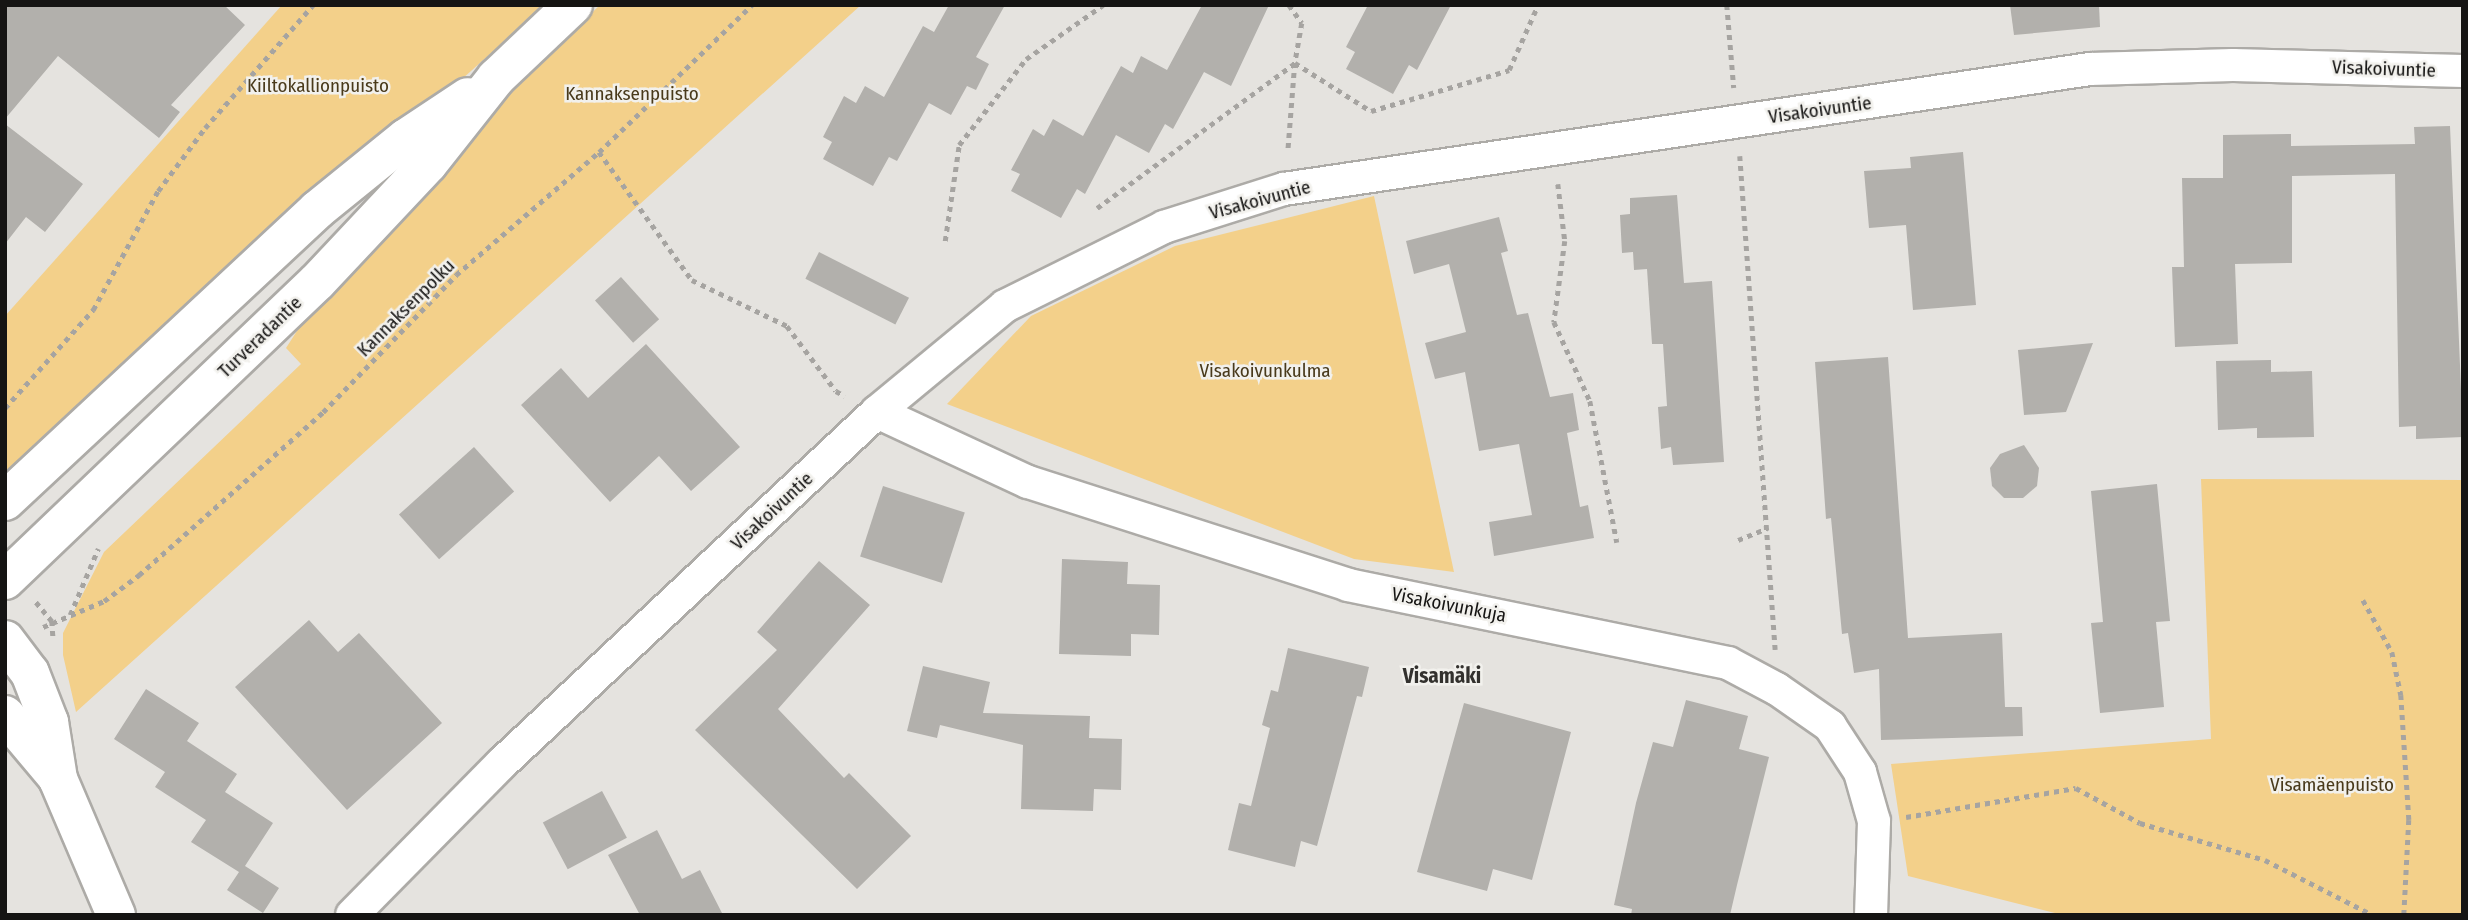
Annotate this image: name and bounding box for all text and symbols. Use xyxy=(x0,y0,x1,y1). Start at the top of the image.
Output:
street label: Visakoivuntie xyxy=(2332,56,2436,82)
park label: Kiiltokallionpuisto xyxy=(247,75,389,97)
park label: Kannaksenpuisto xyxy=(565,83,699,105)
street label: Visakoivuntie xyxy=(1767,91,1873,129)
street label: Visakoivuntie xyxy=(1207,176,1313,224)
street label: Kannaksenpolku xyxy=(352,254,460,362)
street label: Turveradantie xyxy=(213,291,307,383)
park label: Visakoivunkulma xyxy=(1199,360,1331,382)
street label: Visakoivuntie xyxy=(726,467,818,555)
street label: Visakoivunkuja xyxy=(1390,583,1508,627)
district label: Visamäki xyxy=(1403,663,1481,689)
park label: Visamäenpuisto xyxy=(2270,774,2394,796)

